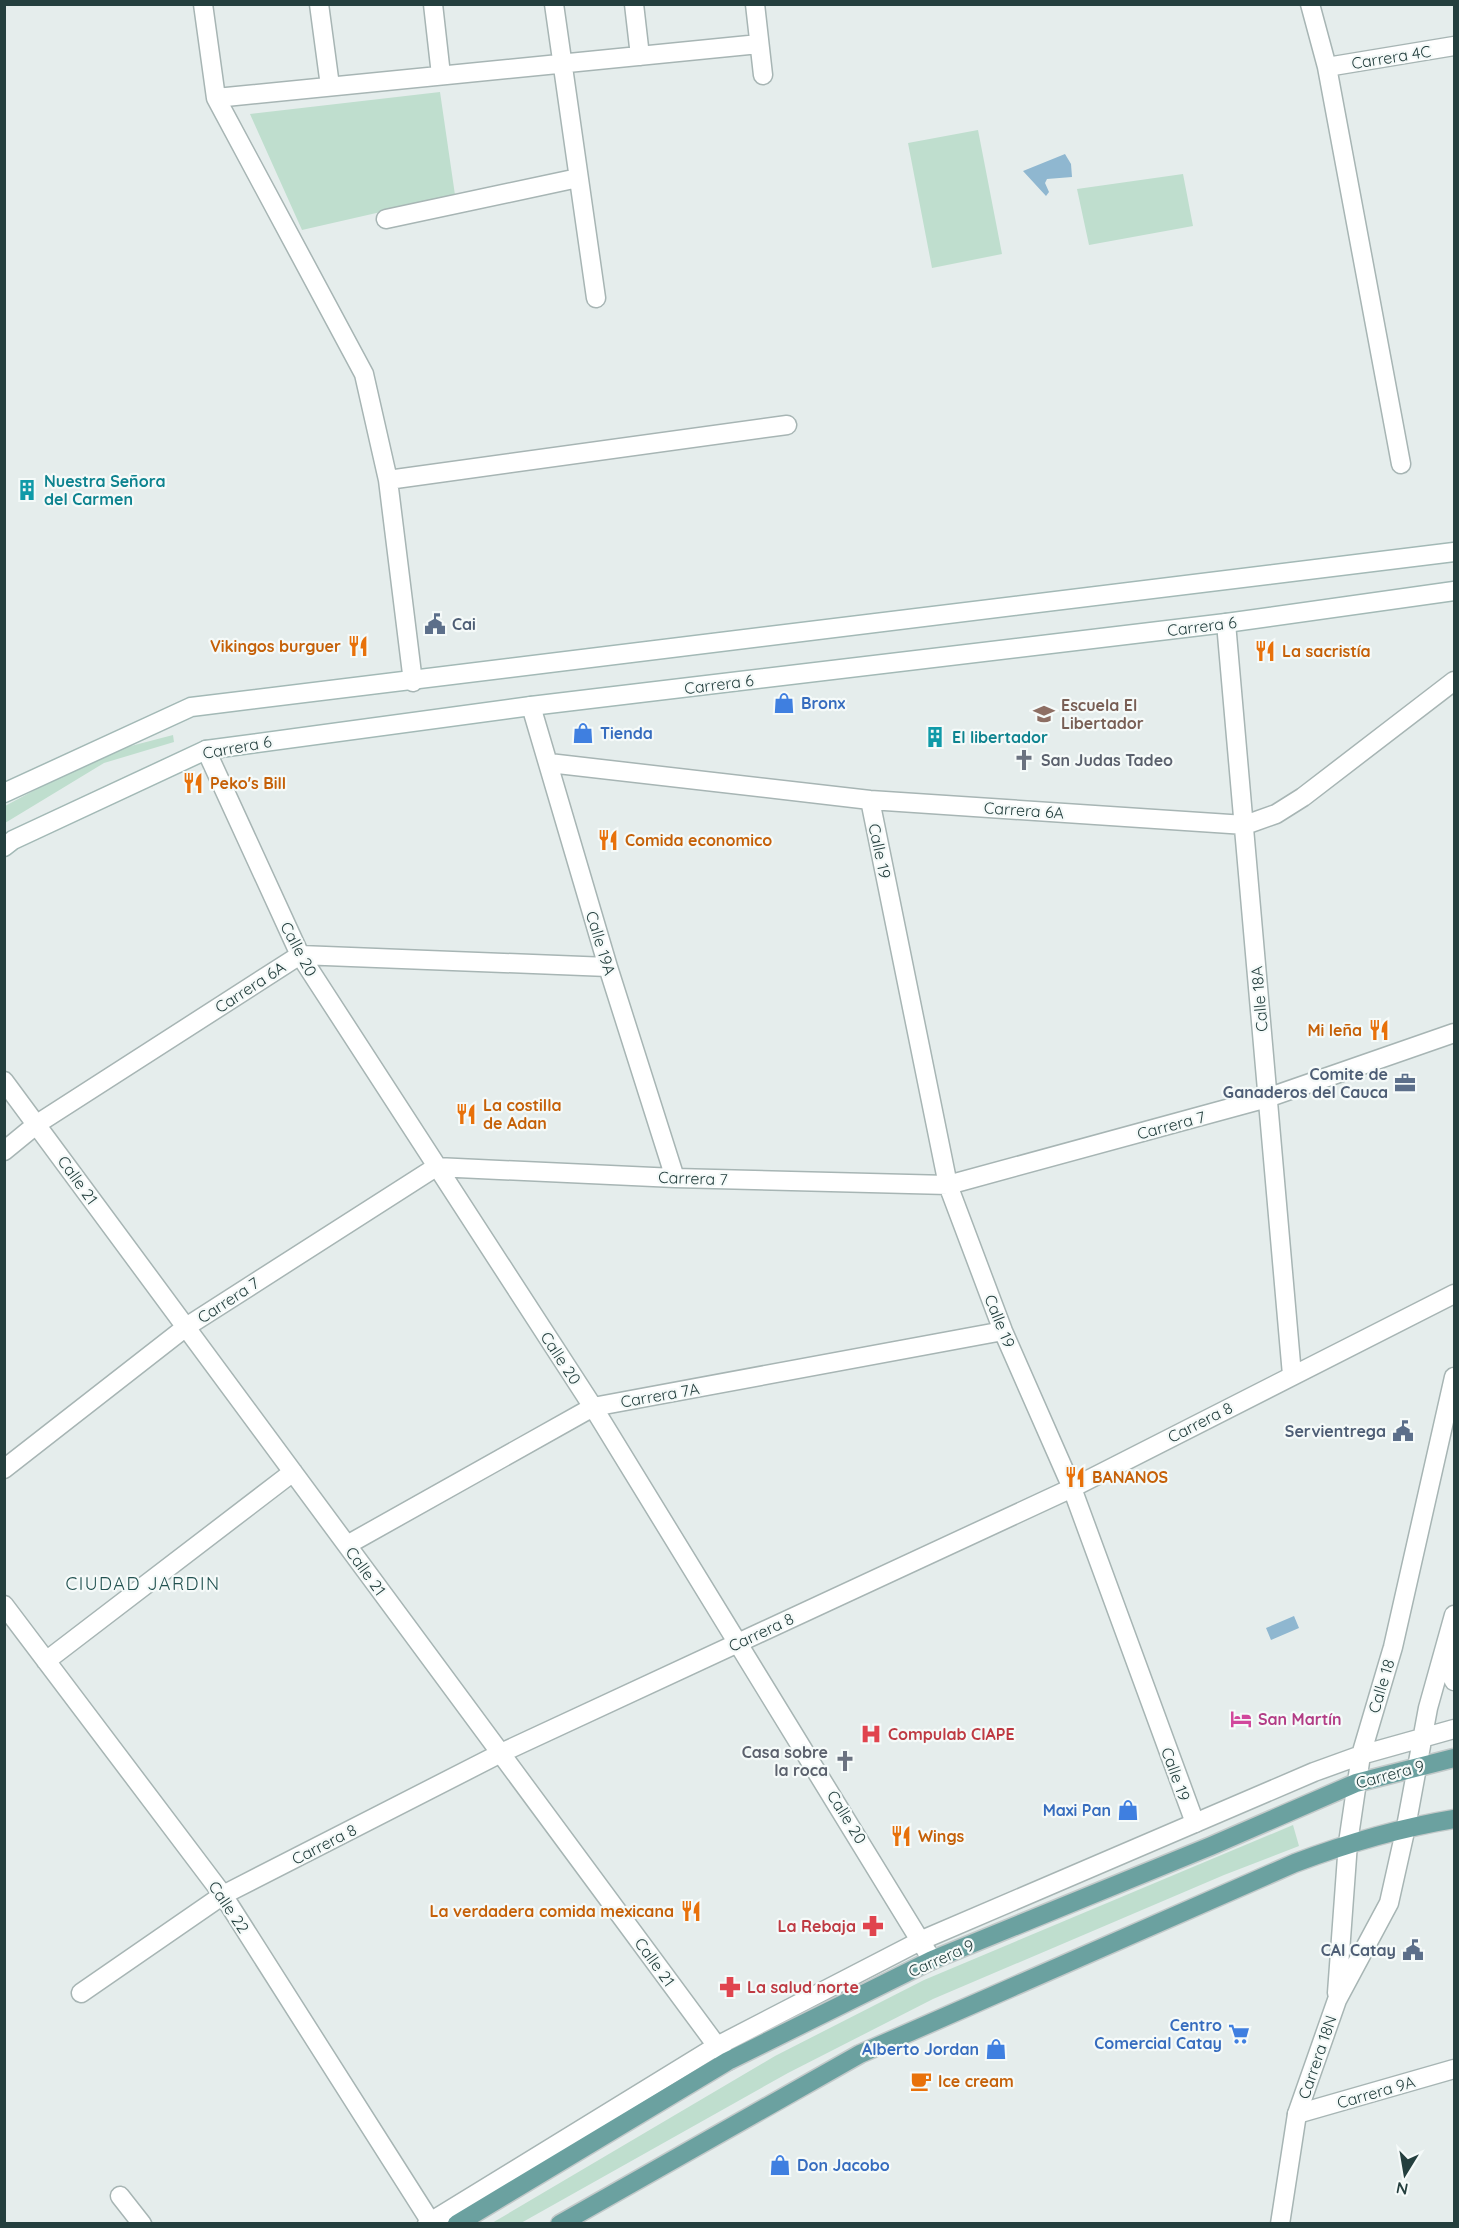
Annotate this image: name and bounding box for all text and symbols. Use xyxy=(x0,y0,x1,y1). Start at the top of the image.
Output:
street label: Carrera 4C xyxy=(1350,41,1432,73)
place label: Nuestra Señora del Carmen xyxy=(44,471,165,509)
building icon: Nuestra Señora del Carmen xyxy=(15,478,39,502)
public building icon: Cai xyxy=(423,612,447,636)
street label: Carrera 6 xyxy=(1166,612,1238,640)
place label: Cai xyxy=(452,614,476,634)
restaurant icon: Vikingos burguer xyxy=(346,634,370,658)
place label: Vikingos burguer xyxy=(210,636,341,656)
restaurant icon: La sacristía xyxy=(1253,639,1277,663)
place label: La sacristía xyxy=(1282,641,1371,661)
street label: Carrera 6 xyxy=(683,670,755,698)
shop icon: Bronx xyxy=(772,691,796,715)
place label: Bronx xyxy=(801,693,846,713)
place label: Escuela El Libertador xyxy=(1061,695,1144,733)
school or university icon: Escuela El Libertador xyxy=(1032,702,1056,726)
shop icon: Tienda xyxy=(571,721,595,745)
place label: Tienda xyxy=(600,723,653,743)
building icon: El libertador xyxy=(923,725,947,749)
place label: El libertador xyxy=(952,727,1048,747)
street label: Carrera 6 xyxy=(201,731,273,763)
church icon: San Judas Tadeo xyxy=(1012,748,1036,772)
place label: San Judas Tadeo xyxy=(1041,750,1173,770)
restaurant icon: Peko's Bill xyxy=(181,771,205,795)
place label: Peko's Bill xyxy=(210,773,286,793)
street label: Carrera 6A xyxy=(983,797,1065,823)
street label: Calle 19 xyxy=(864,822,896,880)
restaurant icon: Comida economico xyxy=(596,828,620,852)
place label: Comida economico xyxy=(625,830,772,850)
street label: Calle 19A xyxy=(582,909,620,977)
street label: Calle 20 xyxy=(276,918,322,980)
street label: Carrera 6A xyxy=(211,957,289,1017)
street label: Calle 18A xyxy=(1246,965,1272,1033)
restaurant icon: Mi leña xyxy=(1367,1018,1391,1042)
place label: Mi leña xyxy=(1307,1020,1362,1040)
place label: Comite de Ganaderos del Cauca xyxy=(1223,1064,1388,1102)
office icon: Comite de Ganaderos del Cauca xyxy=(1393,1071,1417,1095)
place label: La costilla de Adan xyxy=(483,1095,562,1133)
restaurant icon: La costilla de Adan xyxy=(454,1102,478,1126)
street label: Carrera 7 xyxy=(1135,1106,1207,1144)
street label: Calle 21 xyxy=(54,1152,102,1208)
street label: Carrera 7 xyxy=(658,1167,728,1189)
street label: Carrera 7 xyxy=(193,1273,263,1327)
street label: Calle 19 xyxy=(980,1291,1020,1351)
street label: Calle 20 xyxy=(537,1328,585,1388)
street label: Carrera 7A xyxy=(619,1378,701,1412)
street label: Carrera 8 xyxy=(1164,1397,1236,1447)
public building icon: Servientrega xyxy=(1391,1419,1415,1443)
place label: Servientrega xyxy=(1285,1421,1386,1441)
restaurant icon: BANANOS xyxy=(1063,1465,1087,1489)
place label: BANANOS xyxy=(1092,1467,1168,1487)
street label: Calle 21 xyxy=(342,1543,390,1599)
district label: CIUDAD JARDIN xyxy=(65,1572,221,1595)
street label: Carrera 8 xyxy=(725,1608,797,1656)
street label: Calle 18 xyxy=(1363,1657,1399,1715)
hotel icon: San Martín xyxy=(1229,1707,1253,1731)
place label: San Martín xyxy=(1258,1709,1342,1729)
hospital icon: Compulab CIAPE xyxy=(859,1722,883,1746)
place label: Compulab CIAPE xyxy=(888,1724,1015,1744)
place label: Casa sobre la roca xyxy=(742,1742,828,1780)
street label: Calle 19 xyxy=(1157,1744,1195,1804)
church icon: Casa sobre la roca xyxy=(833,1749,857,1773)
street label: Carrera 9 xyxy=(1354,1755,1427,1793)
street label: Calle 20 xyxy=(823,1787,871,1847)
shop icon: Maxi Pan xyxy=(1116,1798,1140,1822)
place label: Maxi Pan xyxy=(1043,1800,1111,1820)
street label: Carrera 8 xyxy=(288,1819,360,1869)
restaurant icon: Wings xyxy=(889,1824,913,1848)
place label: Wings xyxy=(918,1826,964,1846)
street label: Calle 22 xyxy=(204,1877,254,1937)
restaurant icon: La verdadera comida mexicana xyxy=(679,1899,703,1923)
place label: La verdadera comida mexicana xyxy=(430,1901,674,1921)
pharmacy icon: La Rebaja xyxy=(861,1914,885,1938)
place label: La Rebaja xyxy=(778,1916,856,1936)
street label: Calle 21 xyxy=(631,1934,679,1990)
street label: Carrera 9 xyxy=(905,1935,977,1981)
public building icon: CAI Catay xyxy=(1401,1938,1425,1962)
place label: CAI Catay xyxy=(1321,1940,1396,1960)
pharmacy icon: La salud norte xyxy=(718,1975,742,1999)
place label: La salud norte xyxy=(747,1977,859,1997)
street label: Carrera 18N xyxy=(1293,2012,1341,2102)
place label: Centro Comercial Catay xyxy=(1094,2015,1222,2053)
supermarket icon: Centro Comercial Catay xyxy=(1227,2022,1251,2046)
shop icon: Alberto Jordan xyxy=(984,2037,1008,2061)
place label: Alberto Jordan xyxy=(862,2039,979,2059)
cafe icon: Ice cream xyxy=(909,2069,933,2093)
place label: Ice cream xyxy=(938,2071,1014,2091)
street label: Carrera 9A xyxy=(1335,2071,1417,2113)
north arrow xyxy=(1375,2144,1435,2204)
shop icon: Don Jacobo xyxy=(768,2153,792,2177)
place label: Don Jacobo xyxy=(797,2155,890,2175)
text: N xyxy=(1394,2178,1410,2200)

